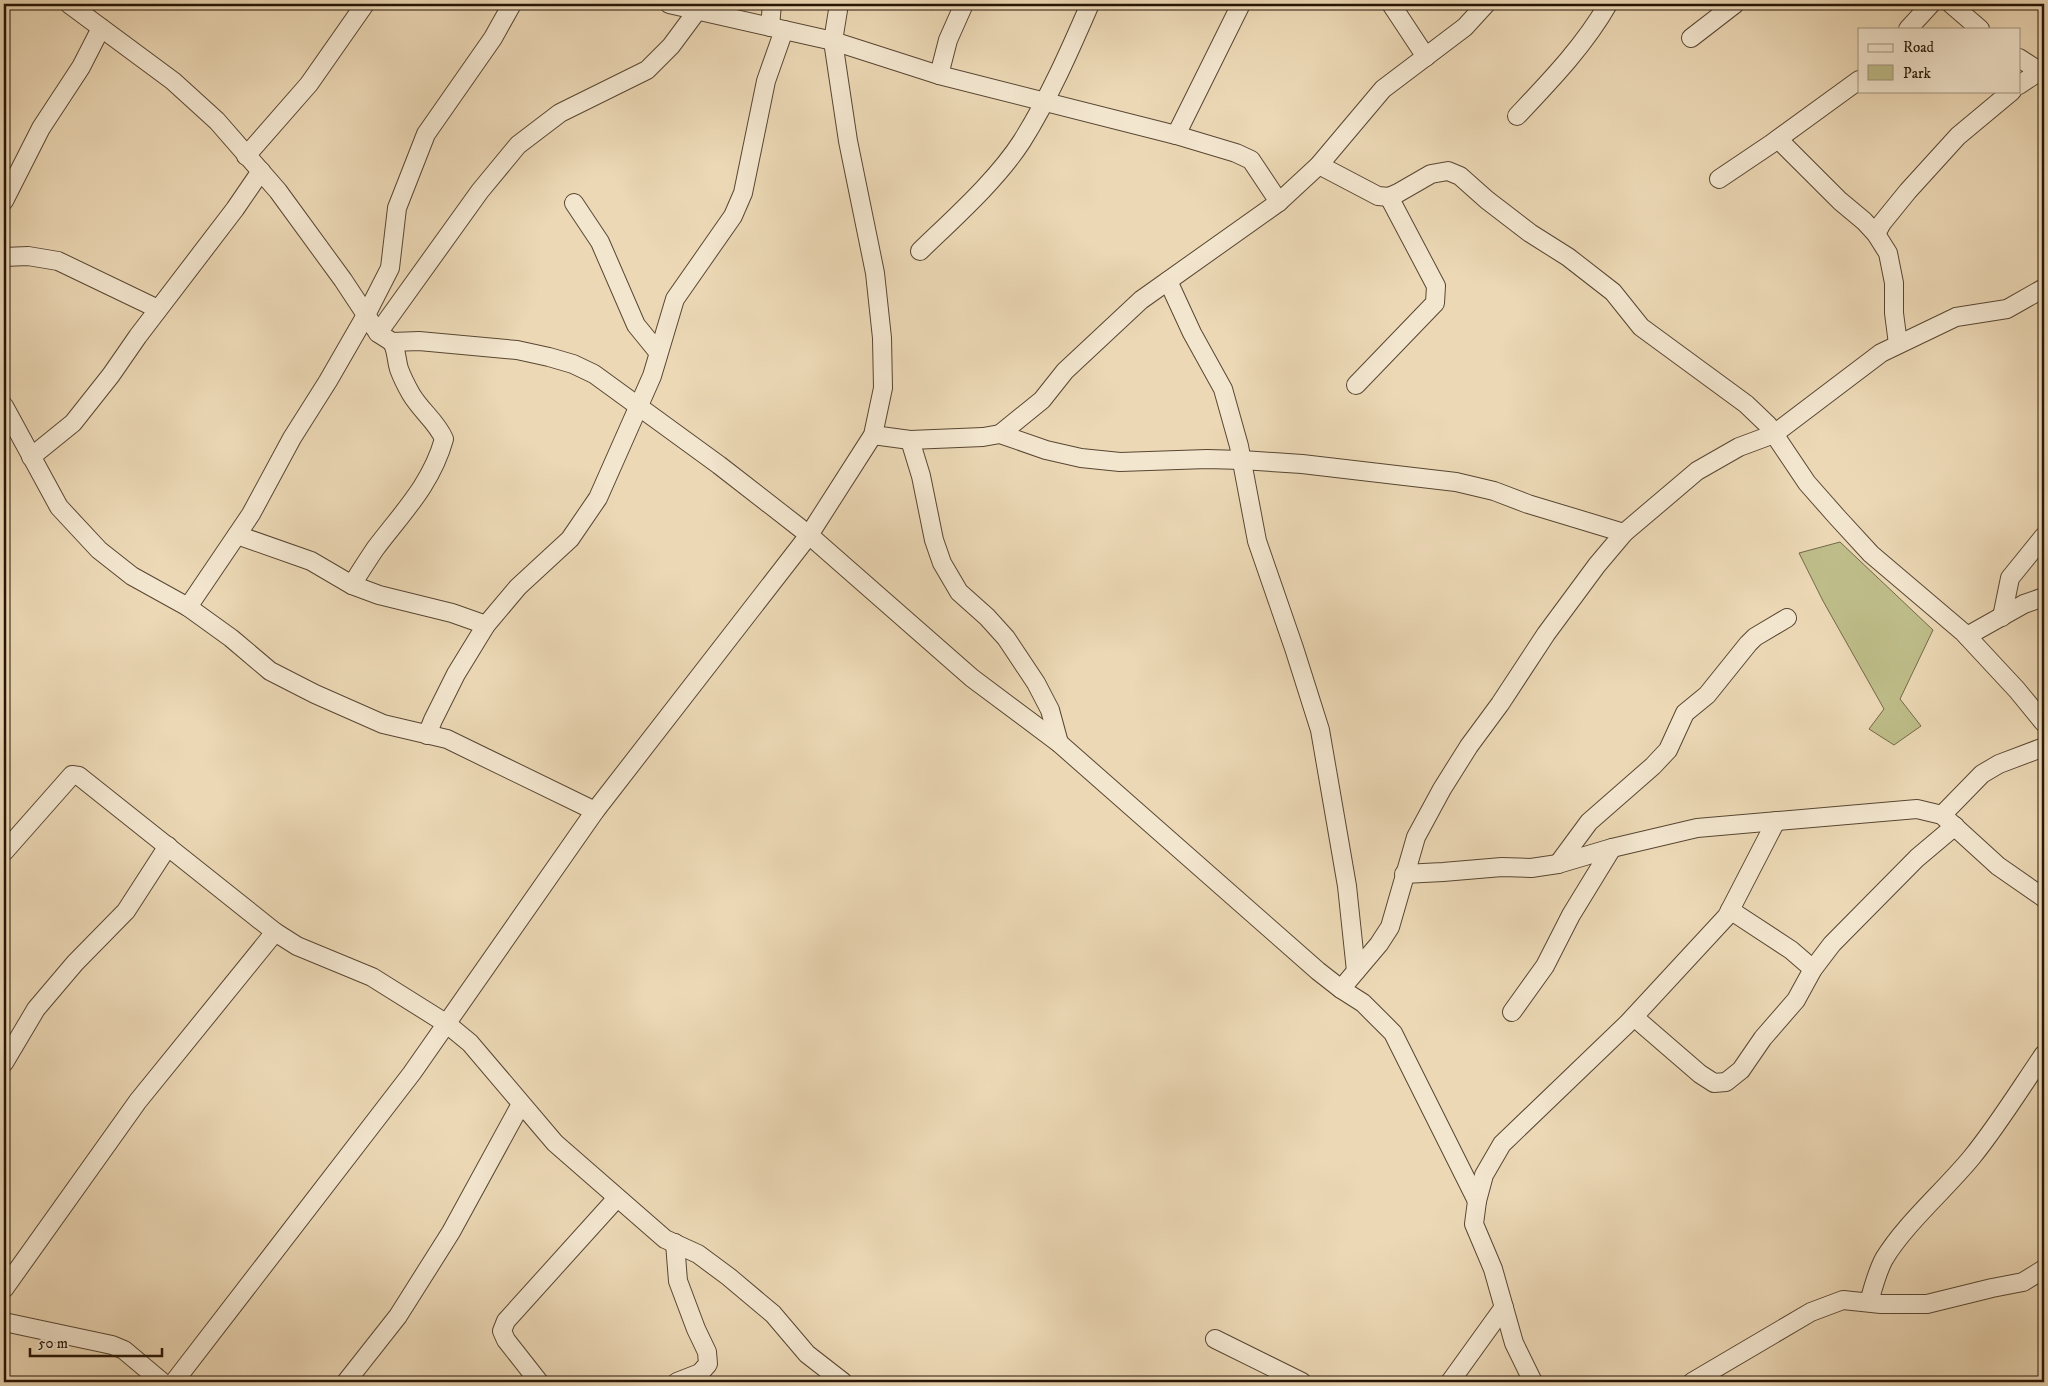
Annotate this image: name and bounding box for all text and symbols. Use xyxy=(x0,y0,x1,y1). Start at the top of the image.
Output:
legend xyxy=(1858,28,2020,92)
text: Road xyxy=(1903,38,1935,57)
text: Park xyxy=(1903,64,1932,83)
scale bar xyxy=(30,1326,162,1358)
text: 50 m xyxy=(38,1334,68,1353)

